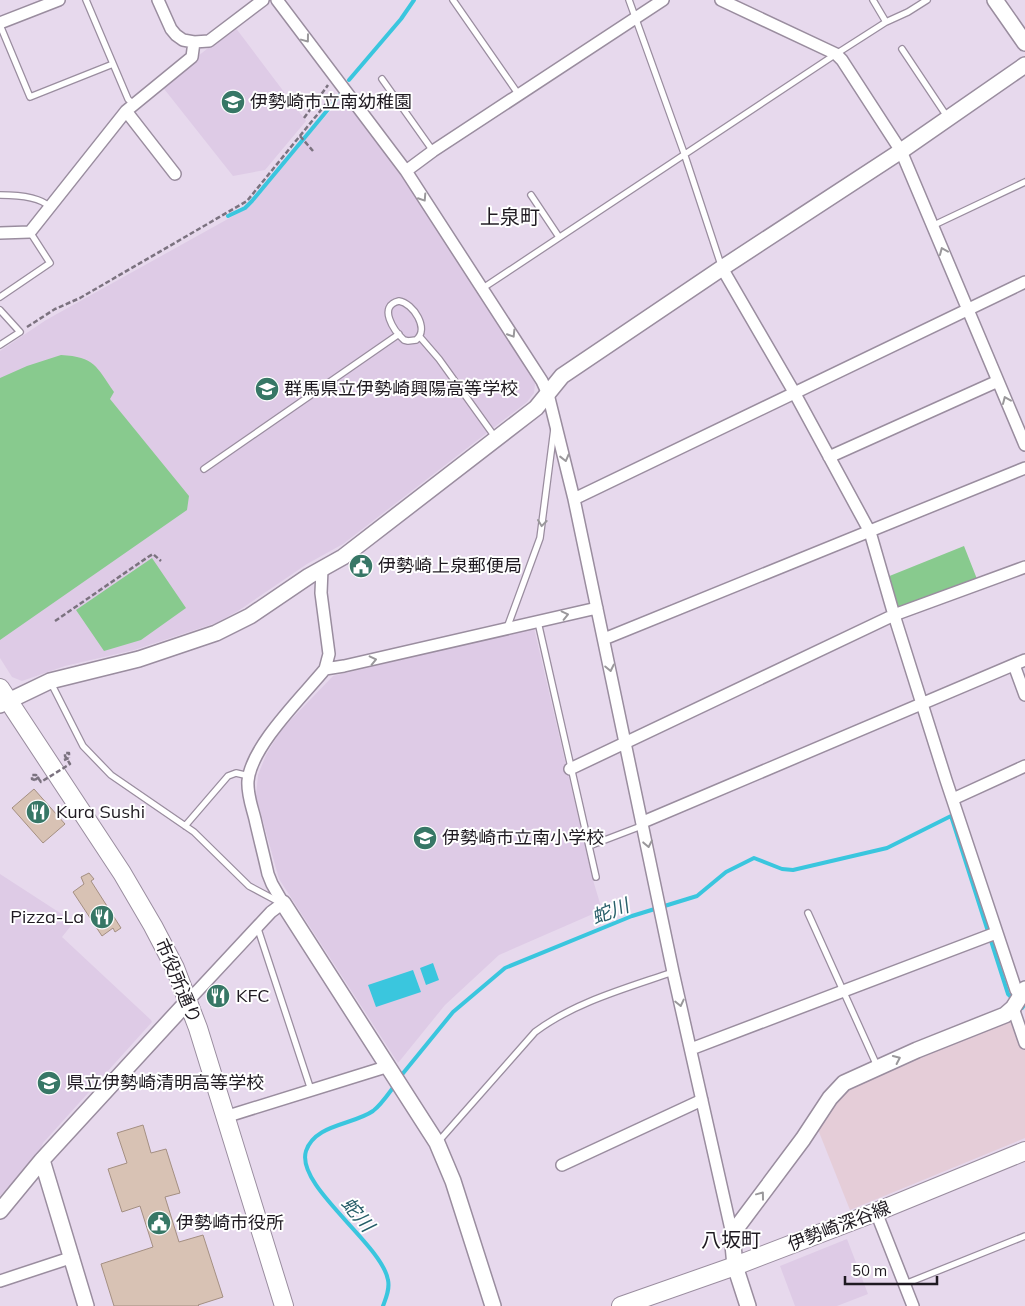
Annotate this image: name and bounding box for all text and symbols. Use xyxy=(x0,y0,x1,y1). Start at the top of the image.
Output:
one-way arrow xyxy=(301,33,309,42)
school or university icon: 伊勢崎市立南幼稚園 xyxy=(220,89,246,115)
place label: 伊勢崎市立南幼稚園 xyxy=(250,90,412,113)
one-way arrow xyxy=(417,192,427,201)
district label: 上泉町 xyxy=(480,204,540,229)
one-way arrow xyxy=(938,247,948,255)
one-way arrow xyxy=(506,328,515,338)
school or university icon: 群馬県立伊勢崎興陽高等学校 xyxy=(254,376,280,402)
place label: 群馬県立伊勢崎興陽高等学校 xyxy=(284,377,518,400)
one-way arrow xyxy=(1002,396,1012,405)
one-way arrow xyxy=(559,453,570,462)
one-way arrow xyxy=(537,519,548,527)
public building icon: 伊勢崎上泉郵便局 xyxy=(348,553,374,579)
place label: 伊勢崎上泉郵便局 xyxy=(378,554,522,577)
one-way arrow xyxy=(561,611,570,621)
one-way arrow xyxy=(369,655,377,666)
one-way arrow xyxy=(604,663,615,672)
restaurant icon: Kura Sushi xyxy=(25,799,51,825)
place label: Kura Sushi xyxy=(56,800,145,823)
school or university icon: 伊勢崎市立南小学校 xyxy=(412,825,438,851)
place label: 伊勢崎市立南小学校 xyxy=(442,826,604,849)
one-way arrow xyxy=(642,839,652,848)
water label: 蛇川 xyxy=(588,892,634,929)
restaurant icon: Pizza-La xyxy=(89,904,115,930)
place label: Pizza-La xyxy=(10,905,84,928)
street label: 市役所通り xyxy=(150,935,207,1027)
restaurant icon: KFC xyxy=(205,983,231,1009)
place label: KFC xyxy=(236,984,270,1007)
one-way arrow xyxy=(674,999,685,1007)
one-way arrow xyxy=(892,1055,901,1066)
school or university icon: 県立伊勢崎清明高等学校 xyxy=(36,1070,62,1096)
place label: 県立伊勢崎清明高等学校 xyxy=(66,1071,264,1094)
one-way arrow xyxy=(755,1191,764,1201)
water label: 蛇川 xyxy=(337,1192,381,1238)
street label: 伊勢崎深谷線 xyxy=(784,1195,893,1256)
public building icon: 伊勢崎市役所 xyxy=(146,1210,172,1236)
place label: 伊勢崎市役所 xyxy=(176,1211,284,1234)
district label: 八坂町 xyxy=(701,1227,761,1252)
scale bar xyxy=(845,1254,938,1286)
text: 50 m xyxy=(852,1261,887,1280)

